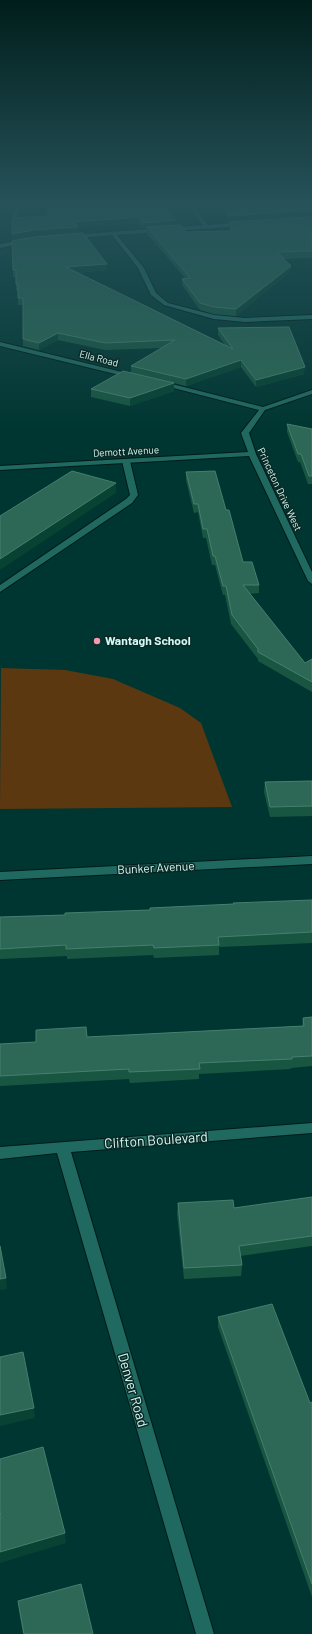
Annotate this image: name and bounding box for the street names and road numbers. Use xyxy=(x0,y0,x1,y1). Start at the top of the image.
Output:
street label: Ella Road xyxy=(78,347,120,369)
street label: Demott Avenue xyxy=(93,443,159,459)
street label: Princeton Drive West xyxy=(255,445,305,533)
street label: Bunker Avenue xyxy=(117,858,195,876)
street label: Clifton Boulevard xyxy=(104,1127,208,1152)
street label: Denver Road xyxy=(115,1351,152,1429)

